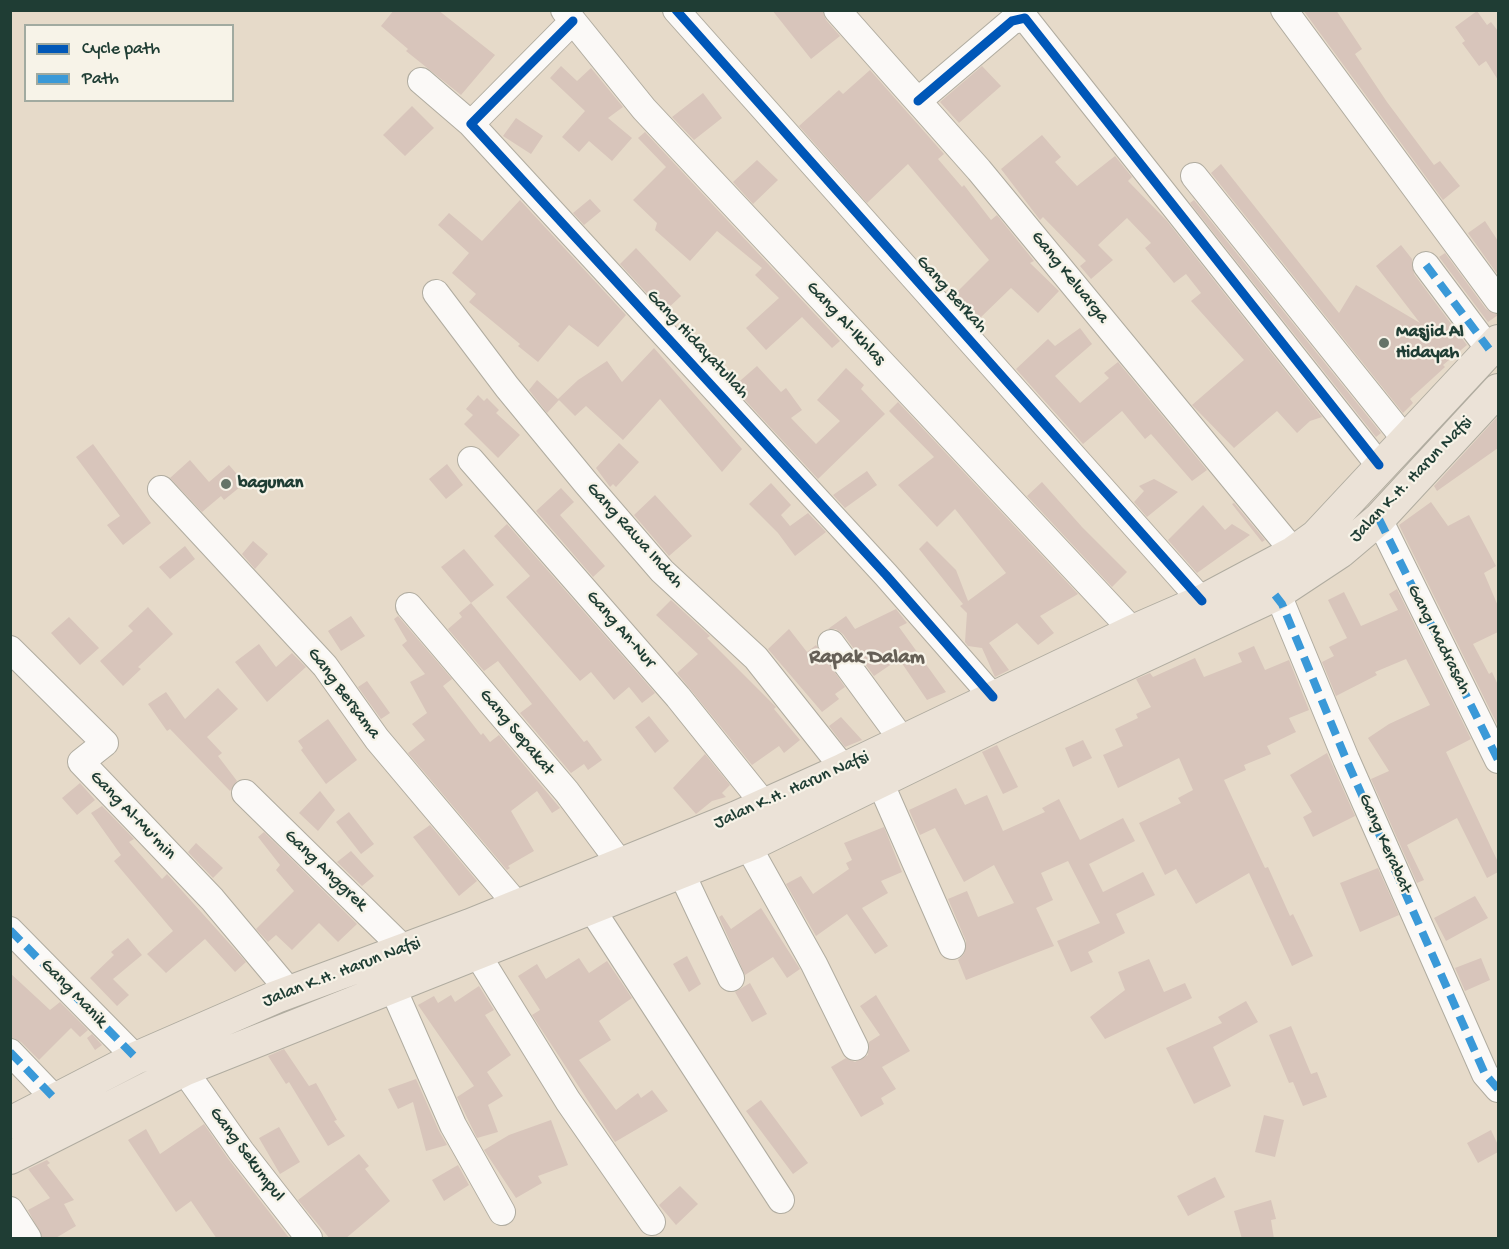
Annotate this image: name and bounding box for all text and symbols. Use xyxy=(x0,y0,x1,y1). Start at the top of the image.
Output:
legend xyxy=(24,24,234,102)
text: Cycle path xyxy=(82,39,160,60)
text: Path xyxy=(82,69,119,90)
street label: Gang Keluarga xyxy=(1025,227,1113,329)
street label: Gang Berkah xyxy=(911,252,991,338)
street label: Gang Al-Ikhlas xyxy=(801,277,889,371)
street label: Gang Hidayatullah xyxy=(641,286,753,404)
place label: Masjid Al Hidayah xyxy=(1396,322,1464,364)
marker: Masjid Al Hidayah xyxy=(1377,336,1391,350)
street label: Jalan K.H. Harun Nafsi xyxy=(1346,412,1478,548)
place label: bagunan xyxy=(238,473,303,495)
marker: bagunan xyxy=(219,477,233,491)
street label: Gang Rawa Indah xyxy=(581,479,687,593)
street label: Gang Madrasah xyxy=(1401,582,1475,698)
street label: Gang An-Nur xyxy=(580,587,660,673)
street label: Gang Bersama xyxy=(302,644,384,744)
district label: Rapak Dalam xyxy=(809,646,925,672)
street label: Gang Sepakat xyxy=(474,685,558,781)
street label: Jalan K.H. Harun Nafsi xyxy=(711,747,873,835)
street label: Gang Al-Mu'min xyxy=(84,767,180,865)
street label: Gang Kerabat xyxy=(1352,791,1416,897)
street label: Gang Anggrek xyxy=(279,826,371,916)
street label: Jalan K.H. Harun Nafsi xyxy=(260,933,424,1013)
street label: Gang Manik xyxy=(35,955,111,1033)
street label: Gang Sekumpul xyxy=(204,1104,288,1206)

